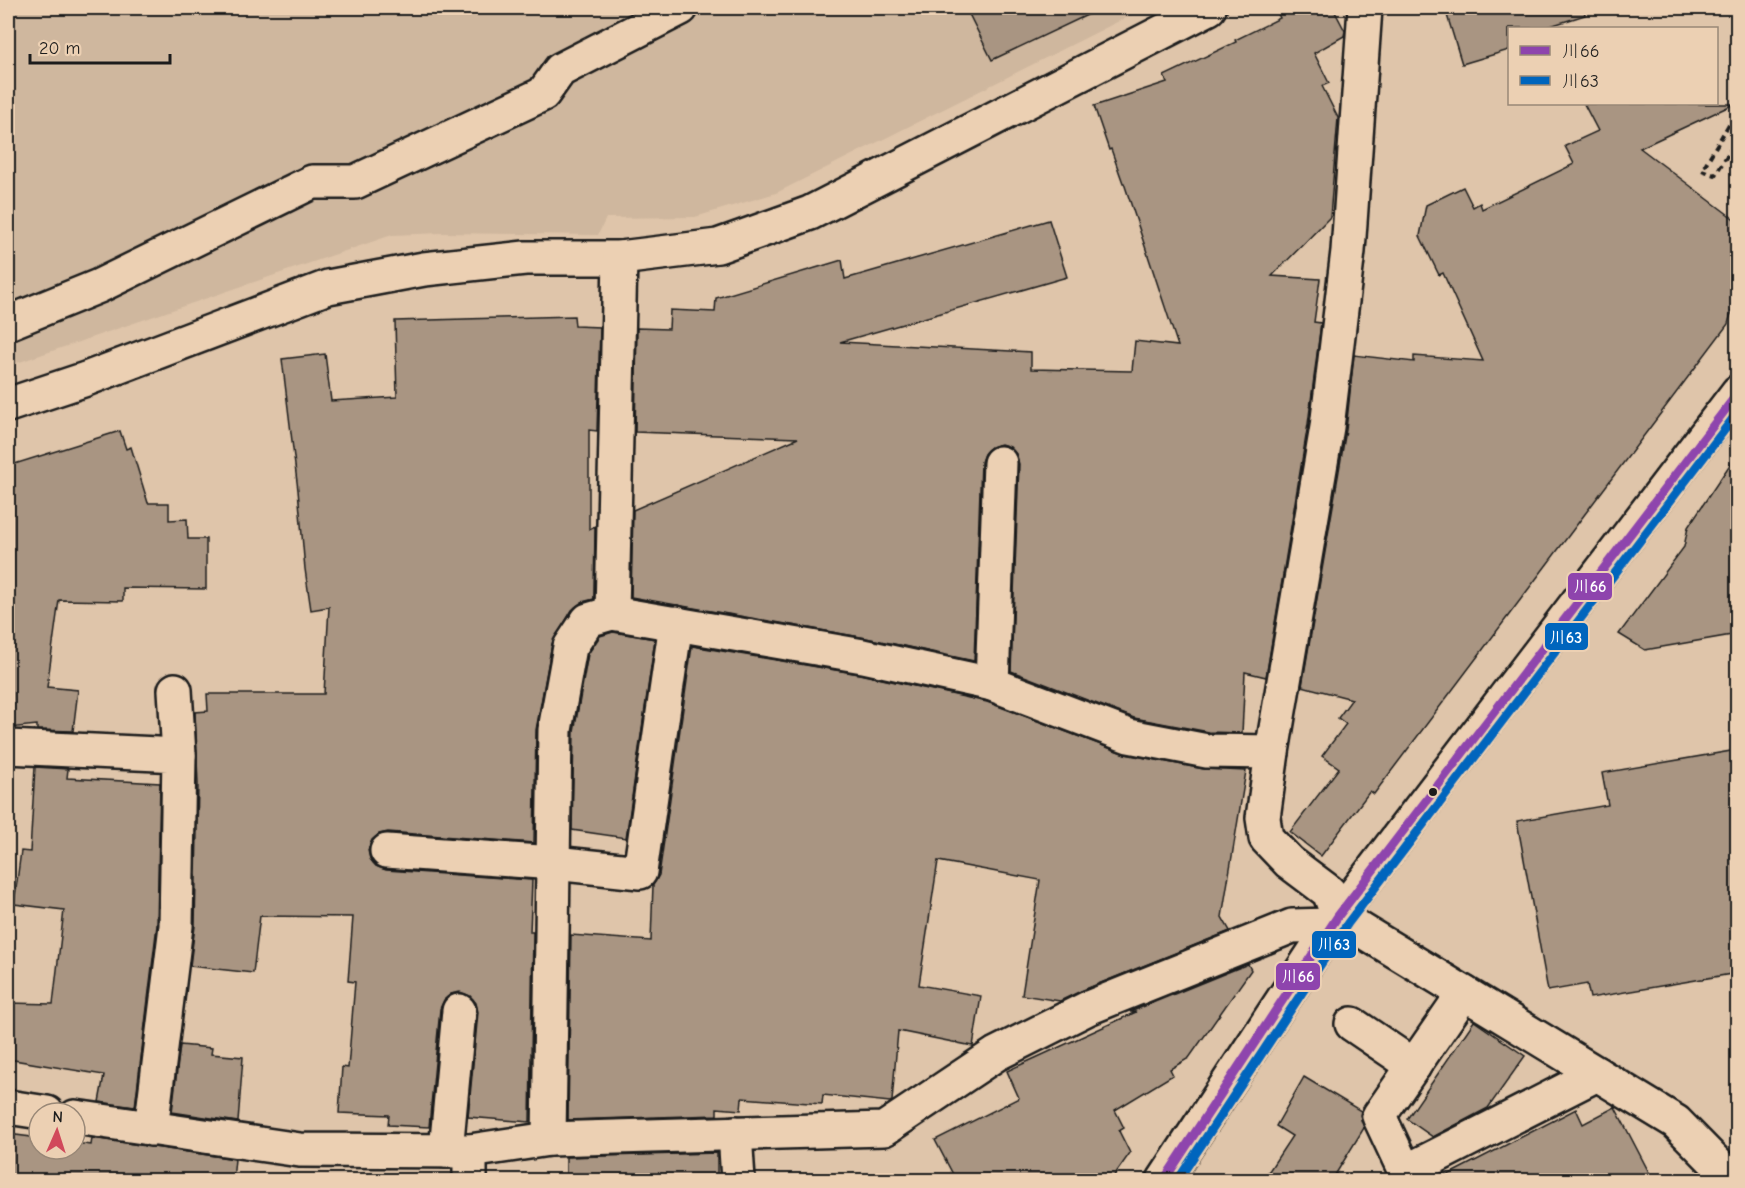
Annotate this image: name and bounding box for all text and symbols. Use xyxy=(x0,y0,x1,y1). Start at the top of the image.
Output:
scale bar xyxy=(30,27,170,65)
legend xyxy=(1508,27,1718,105)
text: 20 m xyxy=(39,38,80,59)
text: 川66 xyxy=(1562,41,1600,62)
text: 川63 xyxy=(1562,71,1599,92)
line badge: 川66 xyxy=(1567,572,1613,601)
text: 川66 xyxy=(1574,578,1606,596)
line badge: 川63 xyxy=(1544,622,1589,651)
text: 川63 xyxy=(1550,629,1582,647)
unlabelled marker xyxy=(1427,786,1439,798)
line badge: 川63 xyxy=(1311,930,1357,959)
text: 川63 xyxy=(1318,936,1350,954)
line badge: 川66 xyxy=(1275,962,1321,991)
text: 川66 xyxy=(1282,968,1314,986)
north arrow xyxy=(27,1101,87,1161)
text: N xyxy=(52,1108,63,1126)

